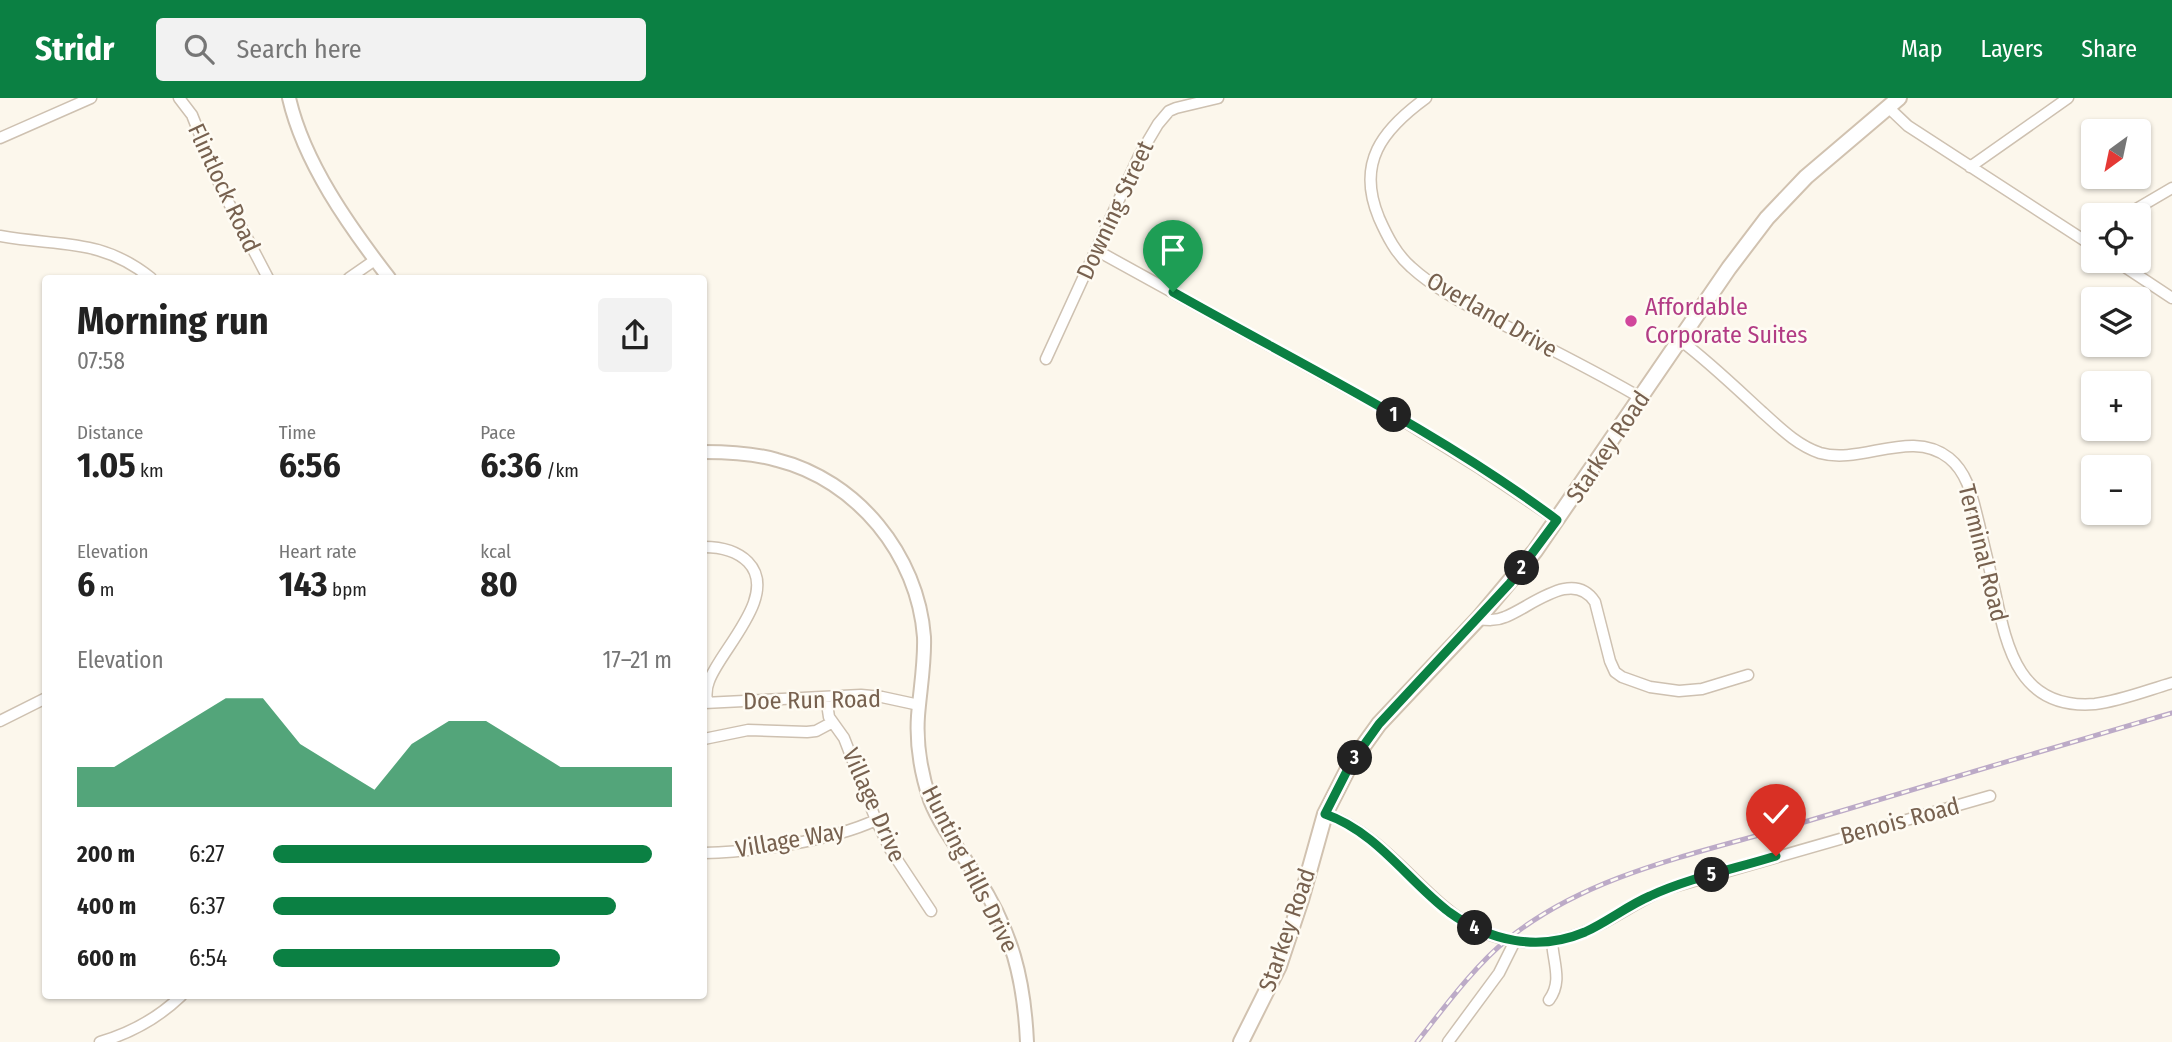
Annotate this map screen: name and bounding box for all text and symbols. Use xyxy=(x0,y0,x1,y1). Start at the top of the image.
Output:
search box xyxy=(156,18,646,81)
text: Stridr xyxy=(35,29,114,69)
icon: search xyxy=(180,30,218,68)
text: Search here xyxy=(236,34,362,65)
text: Map xyxy=(1901,35,1943,63)
text: Layers xyxy=(1981,35,2043,63)
text: Share xyxy=(2081,35,2137,63)
street label: Flintlock Road xyxy=(182,119,266,257)
north arrow xyxy=(2081,119,2151,189)
map controls xyxy=(2081,119,2151,525)
street label: Downing Street xyxy=(1071,136,1159,284)
button: locate xyxy=(2081,203,2151,273)
pin xyxy=(1143,220,1203,292)
icon: arrive xyxy=(1154,231,1192,269)
street label: Overland Drive xyxy=(1422,266,1562,364)
button: layers xyxy=(2081,287,2151,357)
place label: Affordable Corporate Suites xyxy=(1645,293,1808,349)
text: Morning run xyxy=(77,298,269,344)
button: share xyxy=(598,298,672,372)
marker: Affordable Corporate Suites xyxy=(1623,313,1639,329)
text: 07:58 xyxy=(77,347,125,375)
button: + xyxy=(2081,371,2151,441)
street label: Starkey Road xyxy=(1560,386,1656,508)
pin: 1 xyxy=(1376,398,1412,432)
text: 1 xyxy=(1389,403,1398,426)
text: Distance xyxy=(77,421,144,444)
text: Time xyxy=(279,421,316,444)
text: Pace xyxy=(480,421,516,444)
text: 1.05 xyxy=(77,444,136,486)
text: 6:56 xyxy=(279,444,341,486)
text: 6:36 xyxy=(480,444,542,486)
button: − xyxy=(2081,455,2151,525)
text: km xyxy=(136,459,164,482)
text: /km xyxy=(542,459,579,482)
street label: Terminal Road xyxy=(1952,481,2014,625)
text: Elevation xyxy=(77,540,149,563)
text: Heart rate xyxy=(279,540,357,563)
text: kcal xyxy=(480,540,511,563)
pin: 2 xyxy=(1504,550,1540,586)
text: 2 xyxy=(1517,556,1526,579)
text: 6 xyxy=(77,563,95,605)
text: 143 xyxy=(279,563,328,605)
text: 80 xyxy=(480,563,518,605)
text: m xyxy=(95,578,114,601)
text: bpm xyxy=(328,578,367,601)
text: Elevation xyxy=(77,646,164,674)
text: 17–21 m xyxy=(603,646,672,674)
street label: Doe Run Road xyxy=(743,685,881,715)
pin: 3 xyxy=(1338,740,1372,776)
street label: Village Drive xyxy=(836,744,912,866)
text: 3 xyxy=(1350,746,1359,769)
street label: Hunting Hills Drive xyxy=(916,781,1024,957)
pin xyxy=(1746,784,1806,856)
street label: Benois Road xyxy=(1837,792,1963,850)
icon: check xyxy=(1757,795,1795,833)
street label: Village Way xyxy=(733,817,847,863)
text: 200 m xyxy=(77,840,135,868)
text: 6:27 xyxy=(189,840,225,868)
pin: 5 xyxy=(1694,858,1730,892)
text: 5 xyxy=(1707,863,1716,886)
street label: Starkey Road xyxy=(1253,865,1321,995)
text: 400 m xyxy=(77,892,136,920)
text: 6:37 xyxy=(189,892,225,920)
pin: 4 xyxy=(1458,910,1492,946)
text: 4 xyxy=(1470,916,1479,939)
text: 600 m xyxy=(77,944,136,972)
text: 6:54 xyxy=(189,944,227,972)

